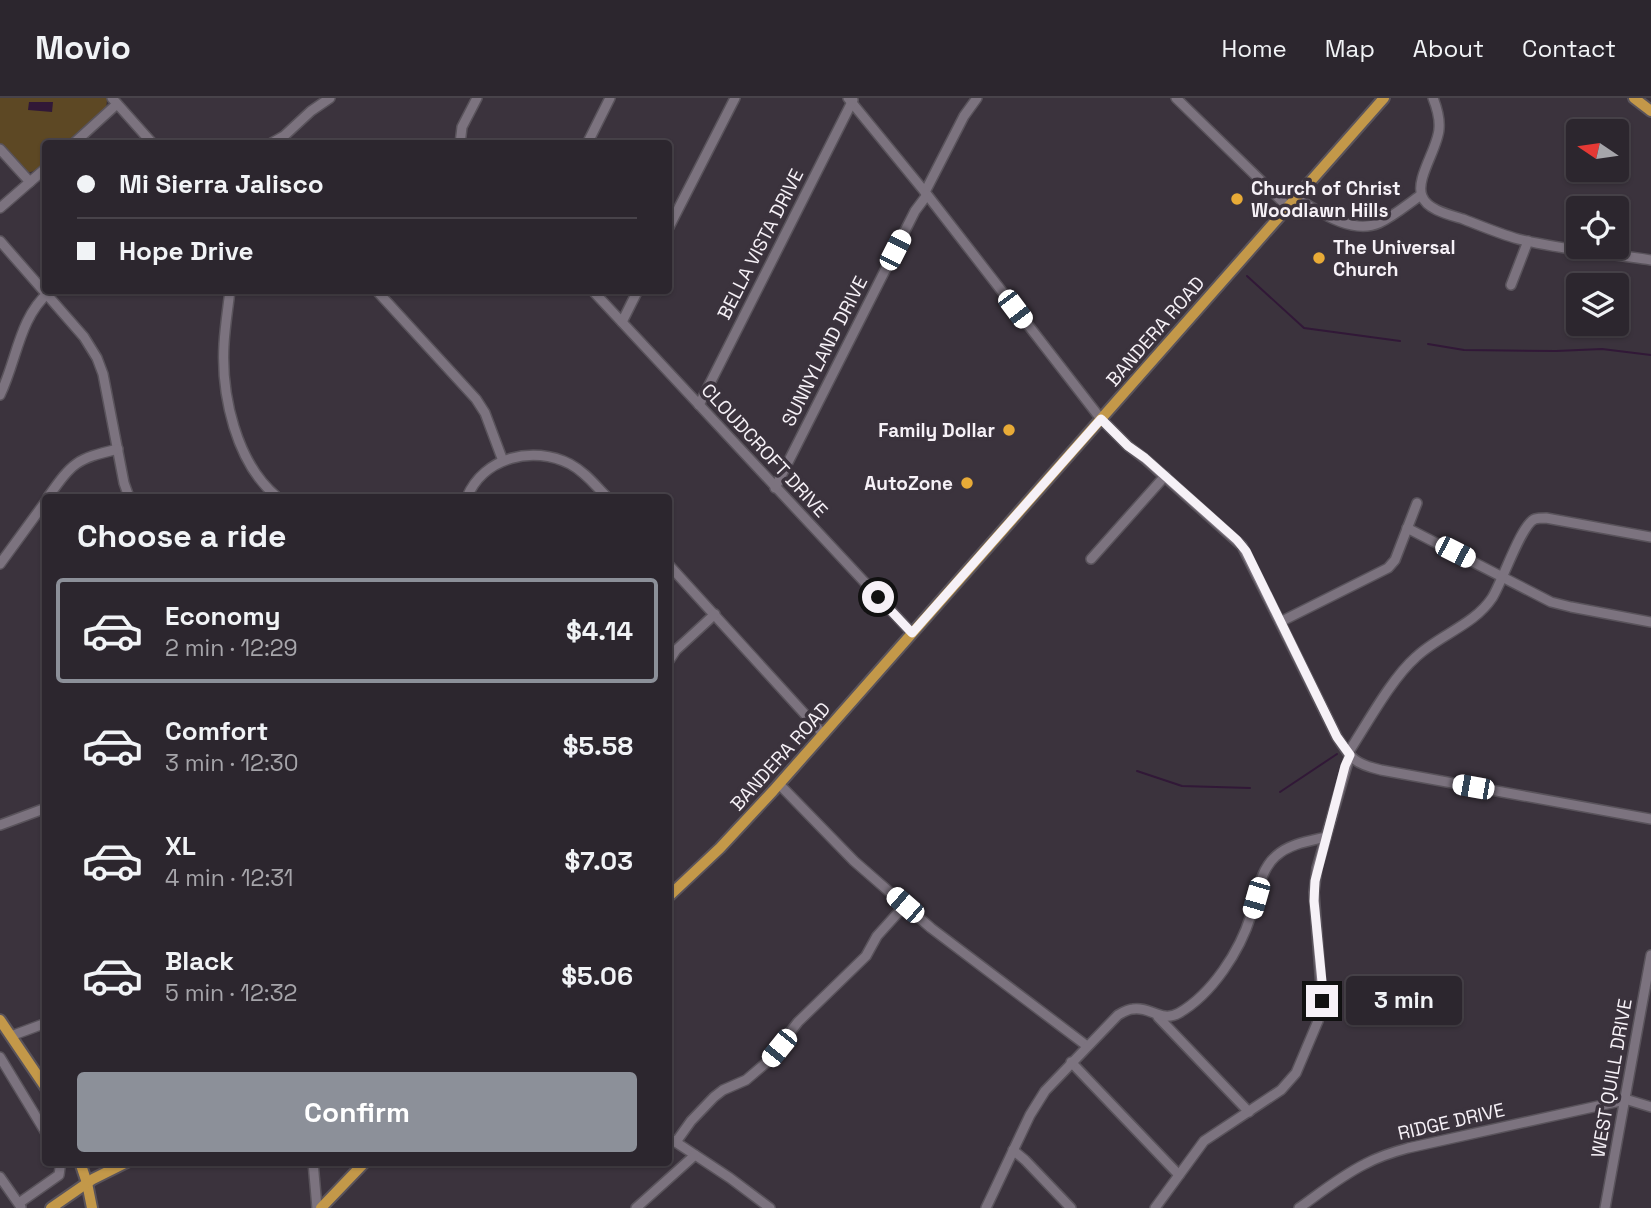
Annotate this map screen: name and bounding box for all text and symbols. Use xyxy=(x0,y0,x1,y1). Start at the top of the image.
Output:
text: Movio xyxy=(35,27,131,69)
text: Home xyxy=(1221,33,1287,64)
text: Map xyxy=(1325,33,1375,64)
text: About xyxy=(1413,33,1484,64)
text: Contact xyxy=(1522,33,1616,64)
north arrow xyxy=(1566,119,1629,182)
map controls xyxy=(1566,119,1629,336)
street label: BELLA VISTA DRIVE xyxy=(712,165,809,324)
text: Mi Sierra Jalisco xyxy=(119,167,324,201)
place label: Church of Christ Woodlawn Hills xyxy=(1251,176,1401,223)
marker: Church of Christ Woodlawn Hills xyxy=(1229,191,1245,207)
button: locate xyxy=(1566,196,1629,259)
car xyxy=(877,227,914,273)
text: Hope Drive xyxy=(119,234,254,268)
place label: The Universal Church xyxy=(1333,235,1456,282)
marker: The Universal Church xyxy=(1311,250,1327,266)
street label: BANDERA ROAD xyxy=(1101,271,1210,392)
street label: SUNNYLAND DRIVE xyxy=(776,272,873,431)
button: layers xyxy=(1566,273,1629,336)
car xyxy=(994,286,1037,332)
street label: CLOUDCROFT DRIVE xyxy=(696,378,833,523)
place label: Family Dollar xyxy=(878,418,995,443)
marker: Family Dollar xyxy=(1001,422,1017,438)
place label: AutoZone xyxy=(864,471,953,496)
marker: AutoZone xyxy=(959,475,975,491)
text: Choose a ride xyxy=(77,516,287,556)
car xyxy=(1432,533,1479,571)
route start xyxy=(862,581,894,613)
icon: car xyxy=(81,599,144,662)
text: Economy xyxy=(165,599,281,633)
text: $4.14 xyxy=(566,614,633,648)
text: 2 min · 12:29 xyxy=(165,633,298,663)
street label: BANDERA ROAD xyxy=(725,697,836,816)
icon: car xyxy=(81,714,144,777)
text: Comfort xyxy=(165,714,268,748)
text: $5.58 xyxy=(563,729,633,763)
text: 3 min · 12:30 xyxy=(165,748,298,778)
car xyxy=(1451,773,1496,801)
icon: car xyxy=(81,829,144,892)
text: XL xyxy=(165,829,196,863)
text: $7.03 xyxy=(565,844,633,878)
text: 4 min · 12:31 xyxy=(165,863,293,893)
car xyxy=(1241,875,1272,921)
car xyxy=(883,883,928,927)
icon: car xyxy=(81,944,144,1007)
text: Black xyxy=(165,944,234,978)
text: $5.06 xyxy=(561,959,633,993)
callout: 3 min xyxy=(1346,976,1462,1026)
text: 5 min · 12:32 xyxy=(165,978,297,1008)
route end xyxy=(1306,985,1338,1017)
text: 3 min xyxy=(1374,985,1434,1015)
street label: WEST QUILL DRIVE xyxy=(1585,997,1638,1159)
car xyxy=(758,1025,801,1071)
button: Confirm xyxy=(77,1072,637,1152)
street label: RIDGE DRIVE xyxy=(1395,1097,1507,1146)

